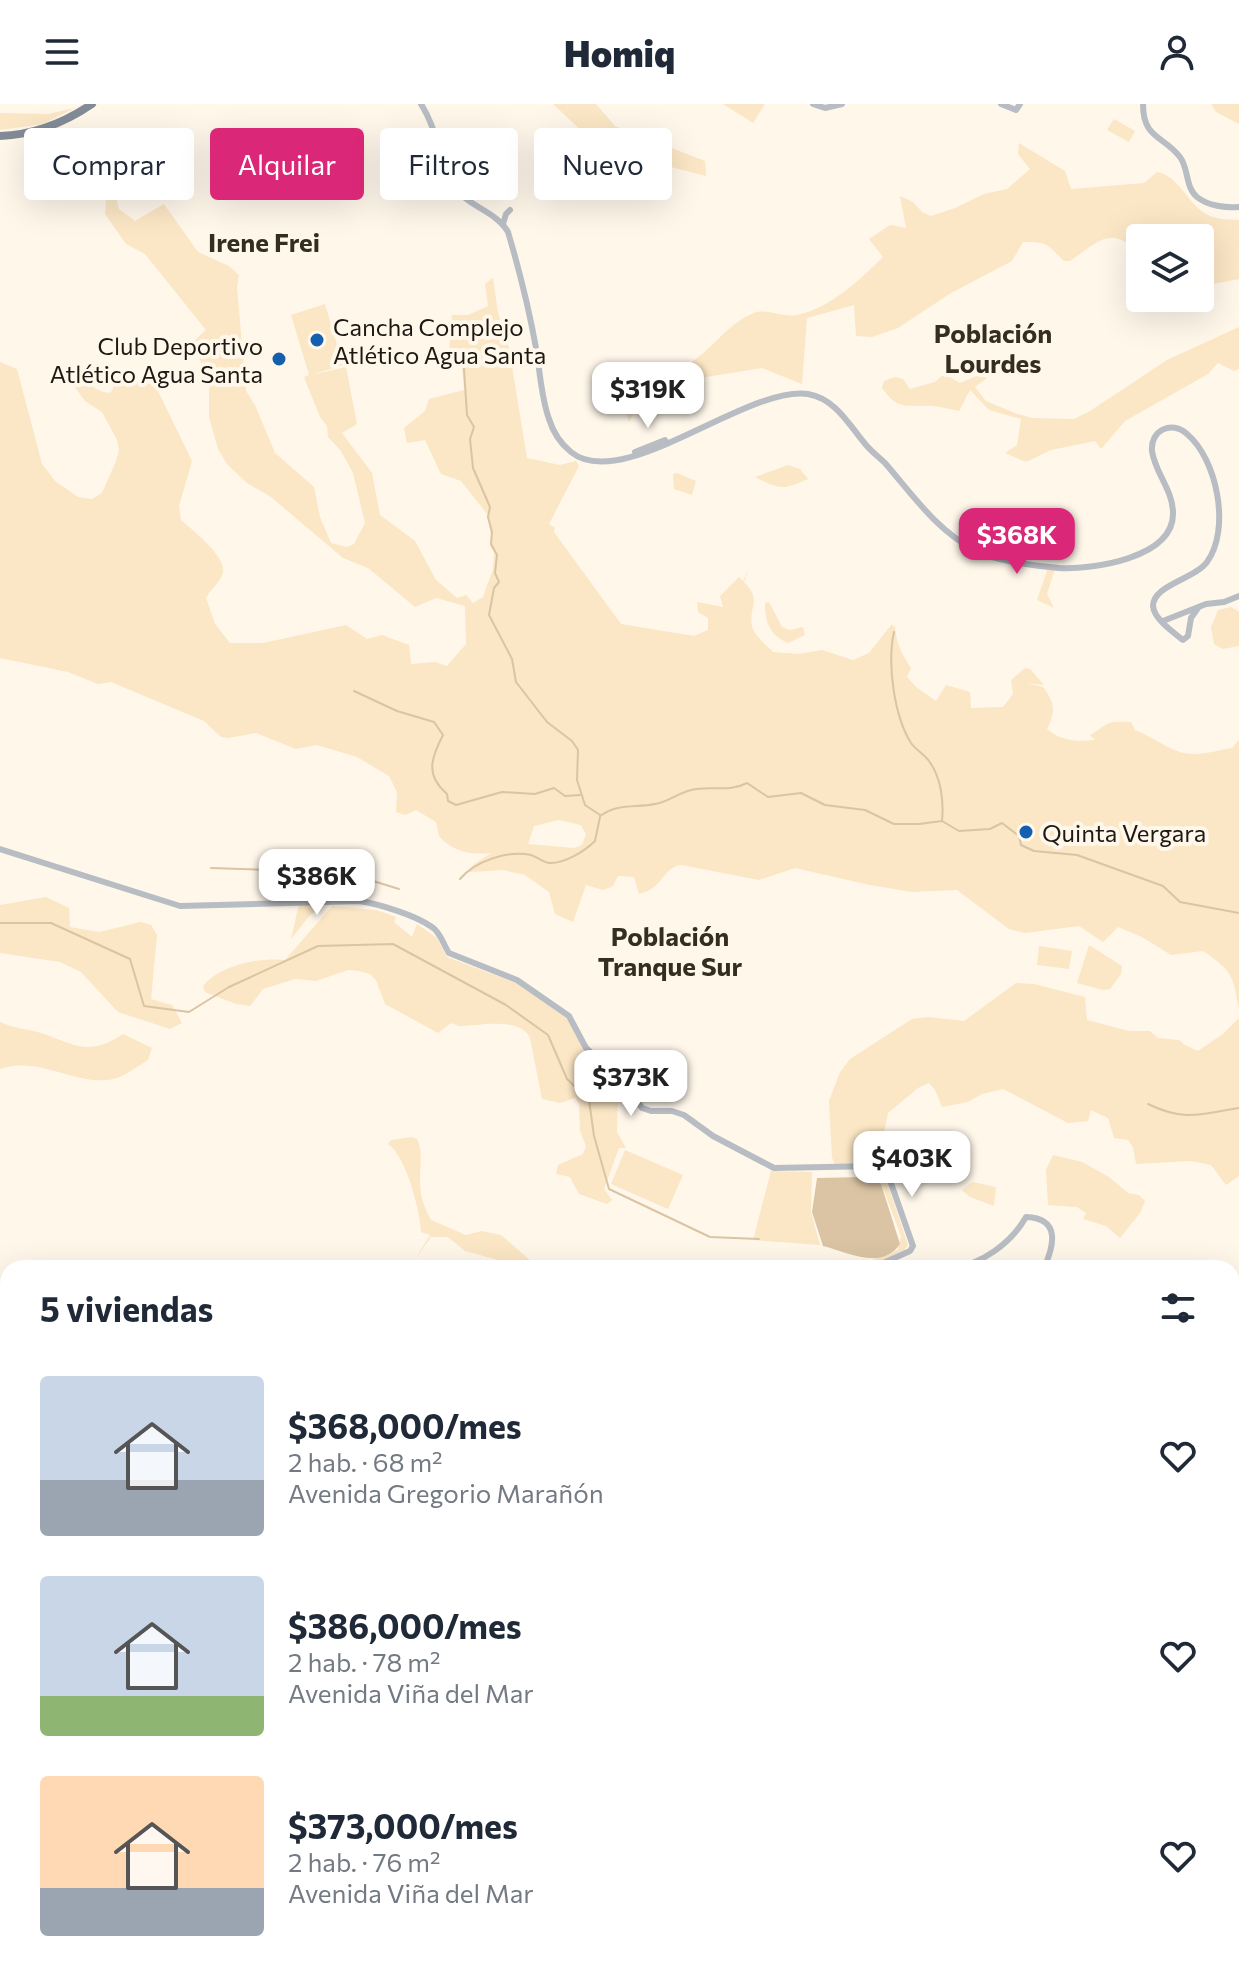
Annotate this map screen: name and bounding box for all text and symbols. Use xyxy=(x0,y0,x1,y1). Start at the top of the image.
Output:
icon: menu xyxy=(40,30,84,74)
text: Homiq xyxy=(564,30,675,74)
icon: person xyxy=(1155,30,1199,74)
chip: Comprar xyxy=(24,128,194,200)
chip: Alquilar xyxy=(210,128,364,200)
chip: Filtros xyxy=(380,128,518,200)
chip: Nuevo xyxy=(534,128,672,200)
map controls xyxy=(1126,224,1214,312)
button: layers xyxy=(1126,224,1214,312)
district label: Irene Frei xyxy=(208,226,320,257)
place label: Cancha Complejo Atlético Agua Santa xyxy=(333,312,546,369)
district label: Población Lourdes xyxy=(934,317,1052,378)
place label: Club Deportivo Atlético Agua Santa xyxy=(50,331,263,388)
marker: Cancha Complejo Atlético Agua Santa xyxy=(308,331,326,349)
marker: Club Deportivo Atlético Agua Santa xyxy=(270,350,288,368)
pin: $319K xyxy=(592,362,704,430)
text: $319K xyxy=(610,372,686,403)
pin: $368K xyxy=(961,508,1073,576)
text: $368K xyxy=(977,518,1057,549)
place label: Quinta Vergara xyxy=(1042,818,1206,847)
marker: Quinta Vergara xyxy=(1017,823,1035,841)
pin: $386K xyxy=(261,849,373,917)
text: $386K xyxy=(277,859,357,890)
district label: Población Tranque Sur xyxy=(598,920,742,981)
pin: $373K xyxy=(575,1050,687,1118)
text: $373K xyxy=(592,1060,670,1091)
pin: $403K xyxy=(856,1131,968,1199)
text: $403K xyxy=(871,1141,953,1172)
icon: filters xyxy=(1156,1286,1200,1330)
text: 5 viviendas xyxy=(40,1287,213,1329)
text: $368,000/mes xyxy=(288,1404,522,1446)
icon: home xyxy=(104,1408,200,1504)
icon: heart xyxy=(1156,1434,1200,1478)
text: 2 hab. · 68 m² xyxy=(288,1446,443,1477)
text: Avenida Gregorio Marañón xyxy=(288,1477,604,1508)
text: $386,000/mes xyxy=(288,1604,522,1646)
icon: home xyxy=(104,1608,200,1704)
icon: heart xyxy=(1156,1634,1200,1678)
text: 2 hab. · 78 m² xyxy=(288,1646,440,1677)
text: Avenida Viña del Mar xyxy=(288,1677,534,1708)
text: $373,000/mes xyxy=(288,1804,518,1846)
icon: home xyxy=(104,1808,200,1904)
icon: heart xyxy=(1156,1834,1200,1878)
text: 2 hab. · 76 m² xyxy=(288,1846,440,1877)
text: Avenida Viña del Mar xyxy=(288,1877,534,1908)

